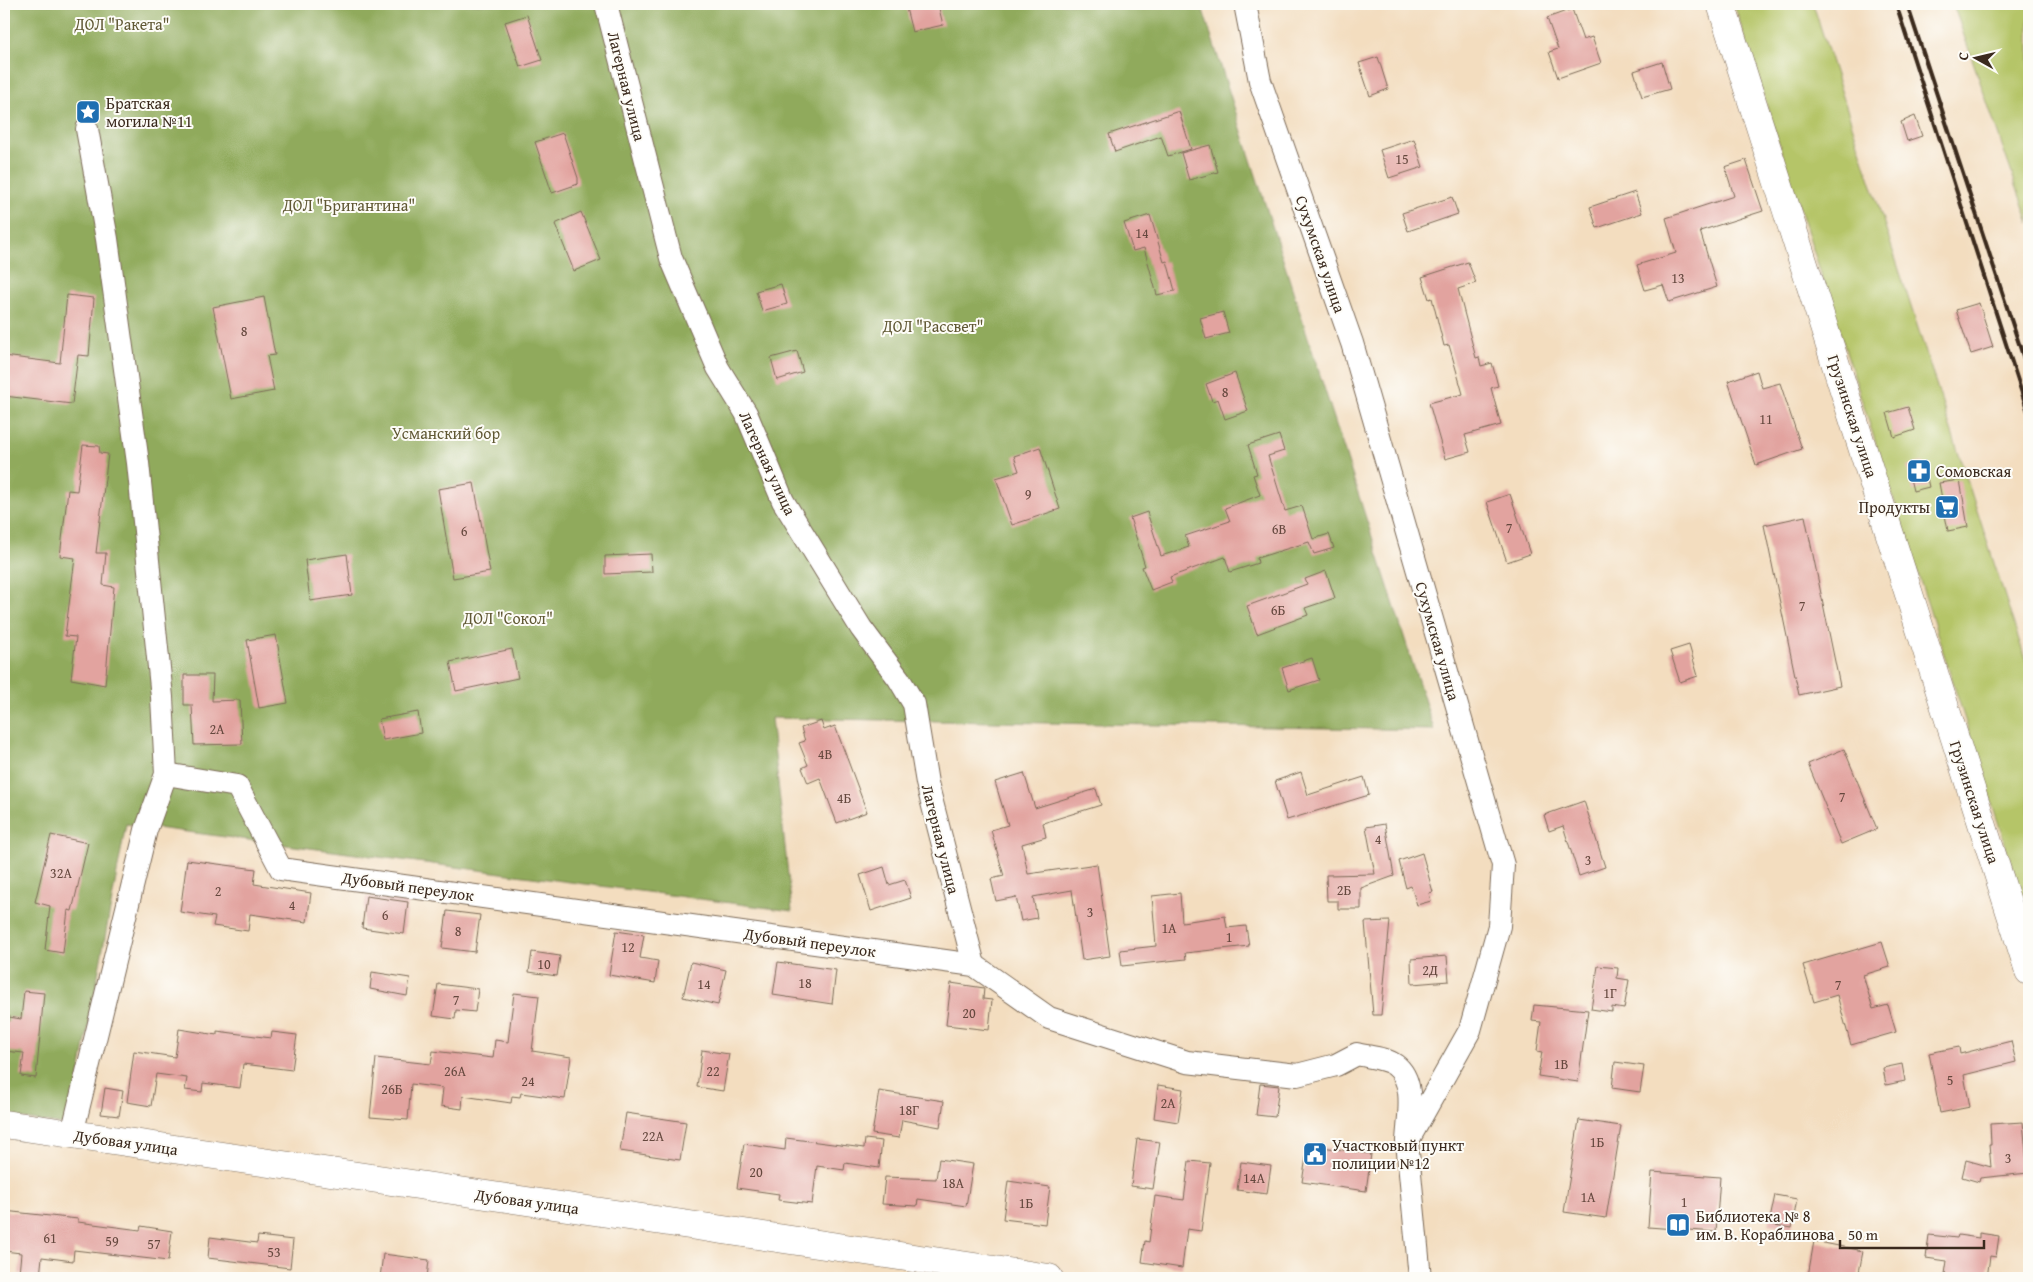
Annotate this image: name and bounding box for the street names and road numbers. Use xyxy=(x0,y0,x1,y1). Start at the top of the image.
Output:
street label: Лагерная улица xyxy=(602,29,652,144)
street label: Сухумская улица xyxy=(1290,192,1352,316)
street label: Грузинская улица xyxy=(1822,351,1884,481)
street label: Лагерная улица xyxy=(733,407,803,519)
street label: Сухумская улица xyxy=(1410,579,1467,704)
street label: Грузинская улица xyxy=(1944,737,2006,867)
street label: Лагерная улица xyxy=(916,782,966,897)
street label: Дубовый переулок xyxy=(340,865,476,907)
street label: Дубовый переулок xyxy=(742,921,878,963)
street label: Дубовая улица xyxy=(71,1123,180,1161)
street label: Дубовая улица xyxy=(472,1182,581,1220)

